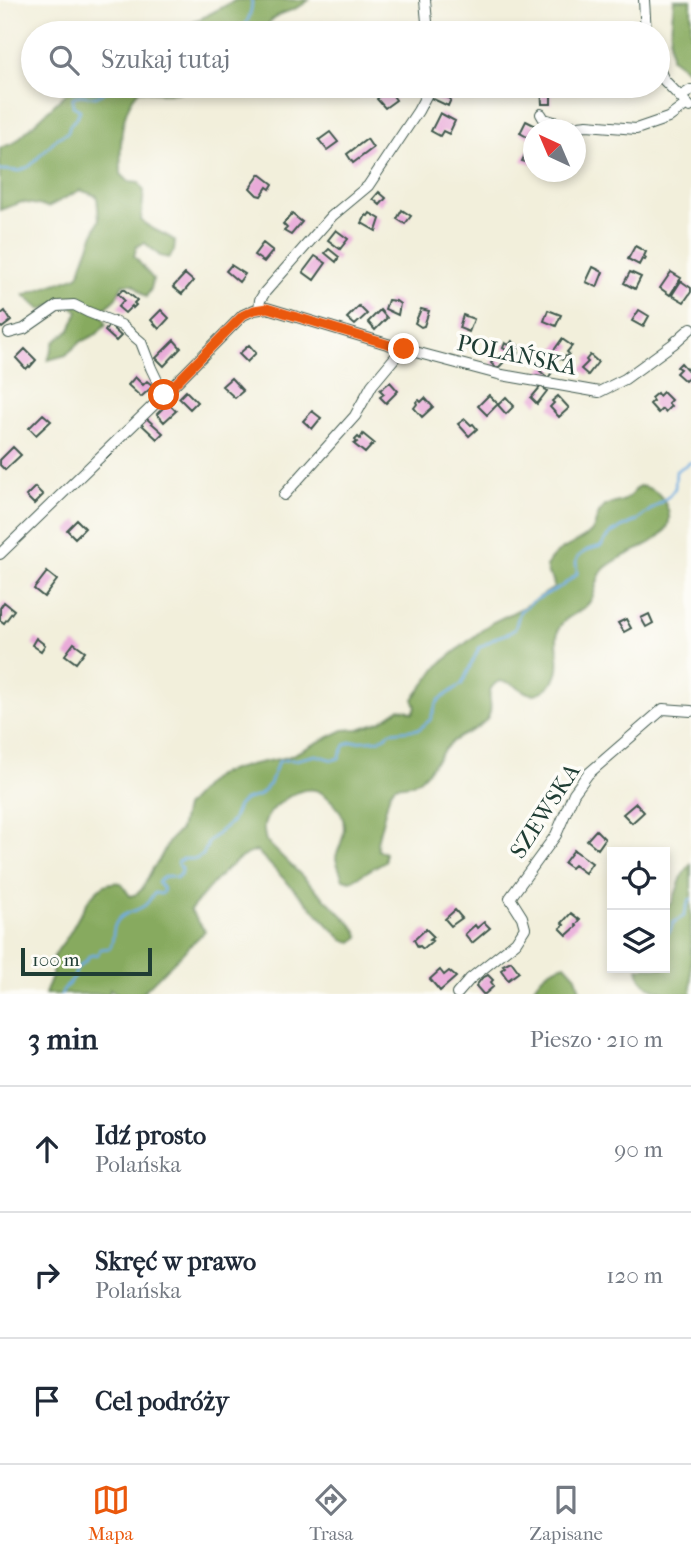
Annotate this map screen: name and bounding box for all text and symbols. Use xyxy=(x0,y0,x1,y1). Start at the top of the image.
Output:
search box xyxy=(21,21,670,98)
icon: search xyxy=(45,41,83,79)
text: Szukaj tutaj xyxy=(101,44,230,75)
north arrow xyxy=(523,119,586,182)
street label: POLAŃSKA xyxy=(455,329,580,381)
route end xyxy=(388,333,419,364)
route start xyxy=(148,379,179,410)
street label: SZEWSKA xyxy=(504,758,586,863)
map controls xyxy=(607,847,670,973)
button: locate xyxy=(607,847,670,910)
button: layers xyxy=(607,910,670,973)
scale bar xyxy=(21,945,152,977)
text: 100 m xyxy=(32,949,80,971)
text: 3 min xyxy=(28,1022,98,1057)
text: Pieszo · 210 m xyxy=(530,1026,663,1053)
text: Idź prosto xyxy=(95,1120,206,1151)
icon: ahead xyxy=(28,1130,66,1168)
text: 90 m xyxy=(614,1136,663,1163)
text: Polańska xyxy=(95,1151,181,1178)
text: Skręć w prawo xyxy=(95,1246,256,1277)
icon: right xyxy=(28,1256,66,1294)
text: 120 m xyxy=(606,1262,663,1289)
text: Polańska xyxy=(95,1277,181,1304)
icon: arrive xyxy=(28,1382,66,1420)
text: Cel podróży xyxy=(95,1386,229,1417)
tab: Mapa xyxy=(88,1481,133,1545)
tab: Trasa xyxy=(309,1481,353,1545)
tab: Zapisane xyxy=(529,1481,603,1545)

